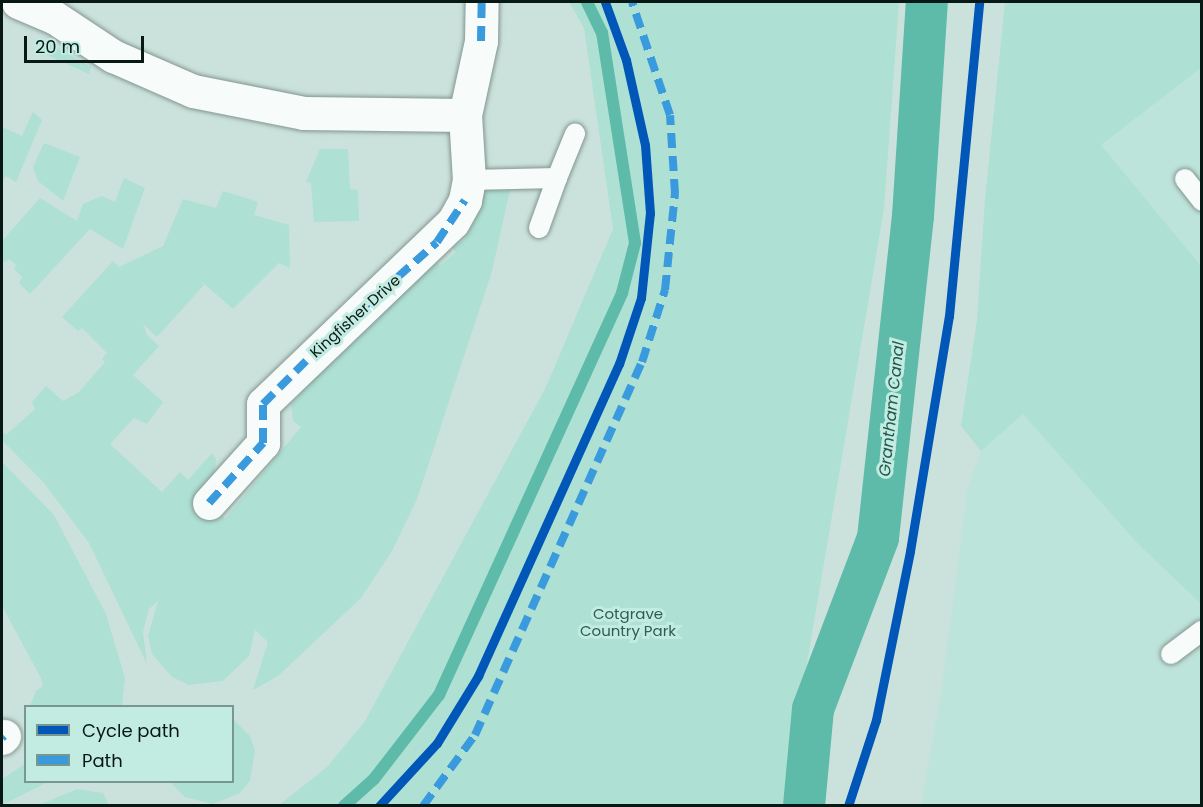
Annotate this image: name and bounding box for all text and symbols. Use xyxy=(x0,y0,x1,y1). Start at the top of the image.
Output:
scale bar xyxy=(27,24,147,62)
text: 20 m xyxy=(35,34,80,59)
street label: Kingfisher Drive xyxy=(306,271,404,361)
water label: Grantham Canal xyxy=(875,340,909,478)
park label: Cotgrave Country Park xyxy=(580,604,676,639)
legend xyxy=(24,705,234,783)
text: Cycle path xyxy=(82,718,180,743)
text: Path xyxy=(82,748,123,773)

